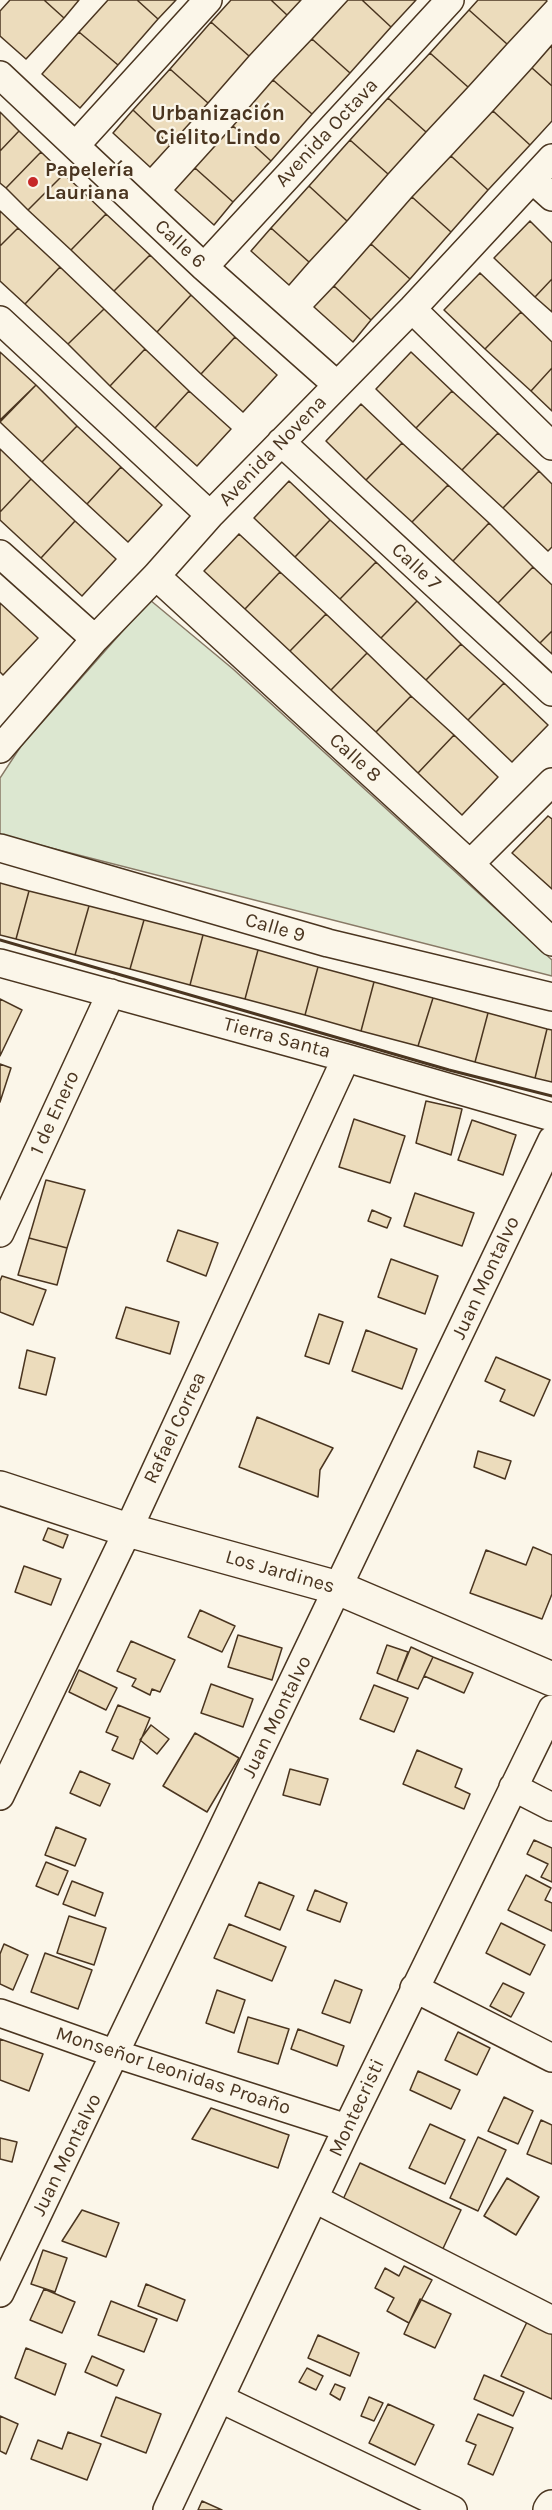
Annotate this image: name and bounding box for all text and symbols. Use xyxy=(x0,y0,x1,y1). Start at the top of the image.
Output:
street label: Avenida Octava xyxy=(271,74,383,192)
district label: Urbanización Cielito Lindo xyxy=(151,101,285,151)
place label: Papelería Lauriana xyxy=(45,158,134,205)
marker: Papelería Lauriana xyxy=(26,175,40,189)
street label: Calle 6 xyxy=(150,214,210,274)
street label: Avenida Novena xyxy=(214,391,332,511)
street label: Calle 7 xyxy=(386,538,446,596)
street label: Calle 8 xyxy=(324,728,386,788)
street label: Calle 9 xyxy=(242,908,308,948)
street label: Tierra Santa xyxy=(221,1012,333,1064)
street label: 1 de Enero xyxy=(25,1067,85,1159)
street label: Juan Montalvo xyxy=(447,1213,525,1343)
street label: Rafael Correa xyxy=(139,1368,211,1488)
street label: Los Jardines xyxy=(223,1545,337,1599)
street label: Juan Montalvo xyxy=(237,1652,317,1782)
street label: Monseñor Leonidas Proaño xyxy=(52,2022,294,2120)
street label: Montecristi xyxy=(324,2055,390,2161)
street label: Juan Montalvo xyxy=(27,2090,107,2220)

